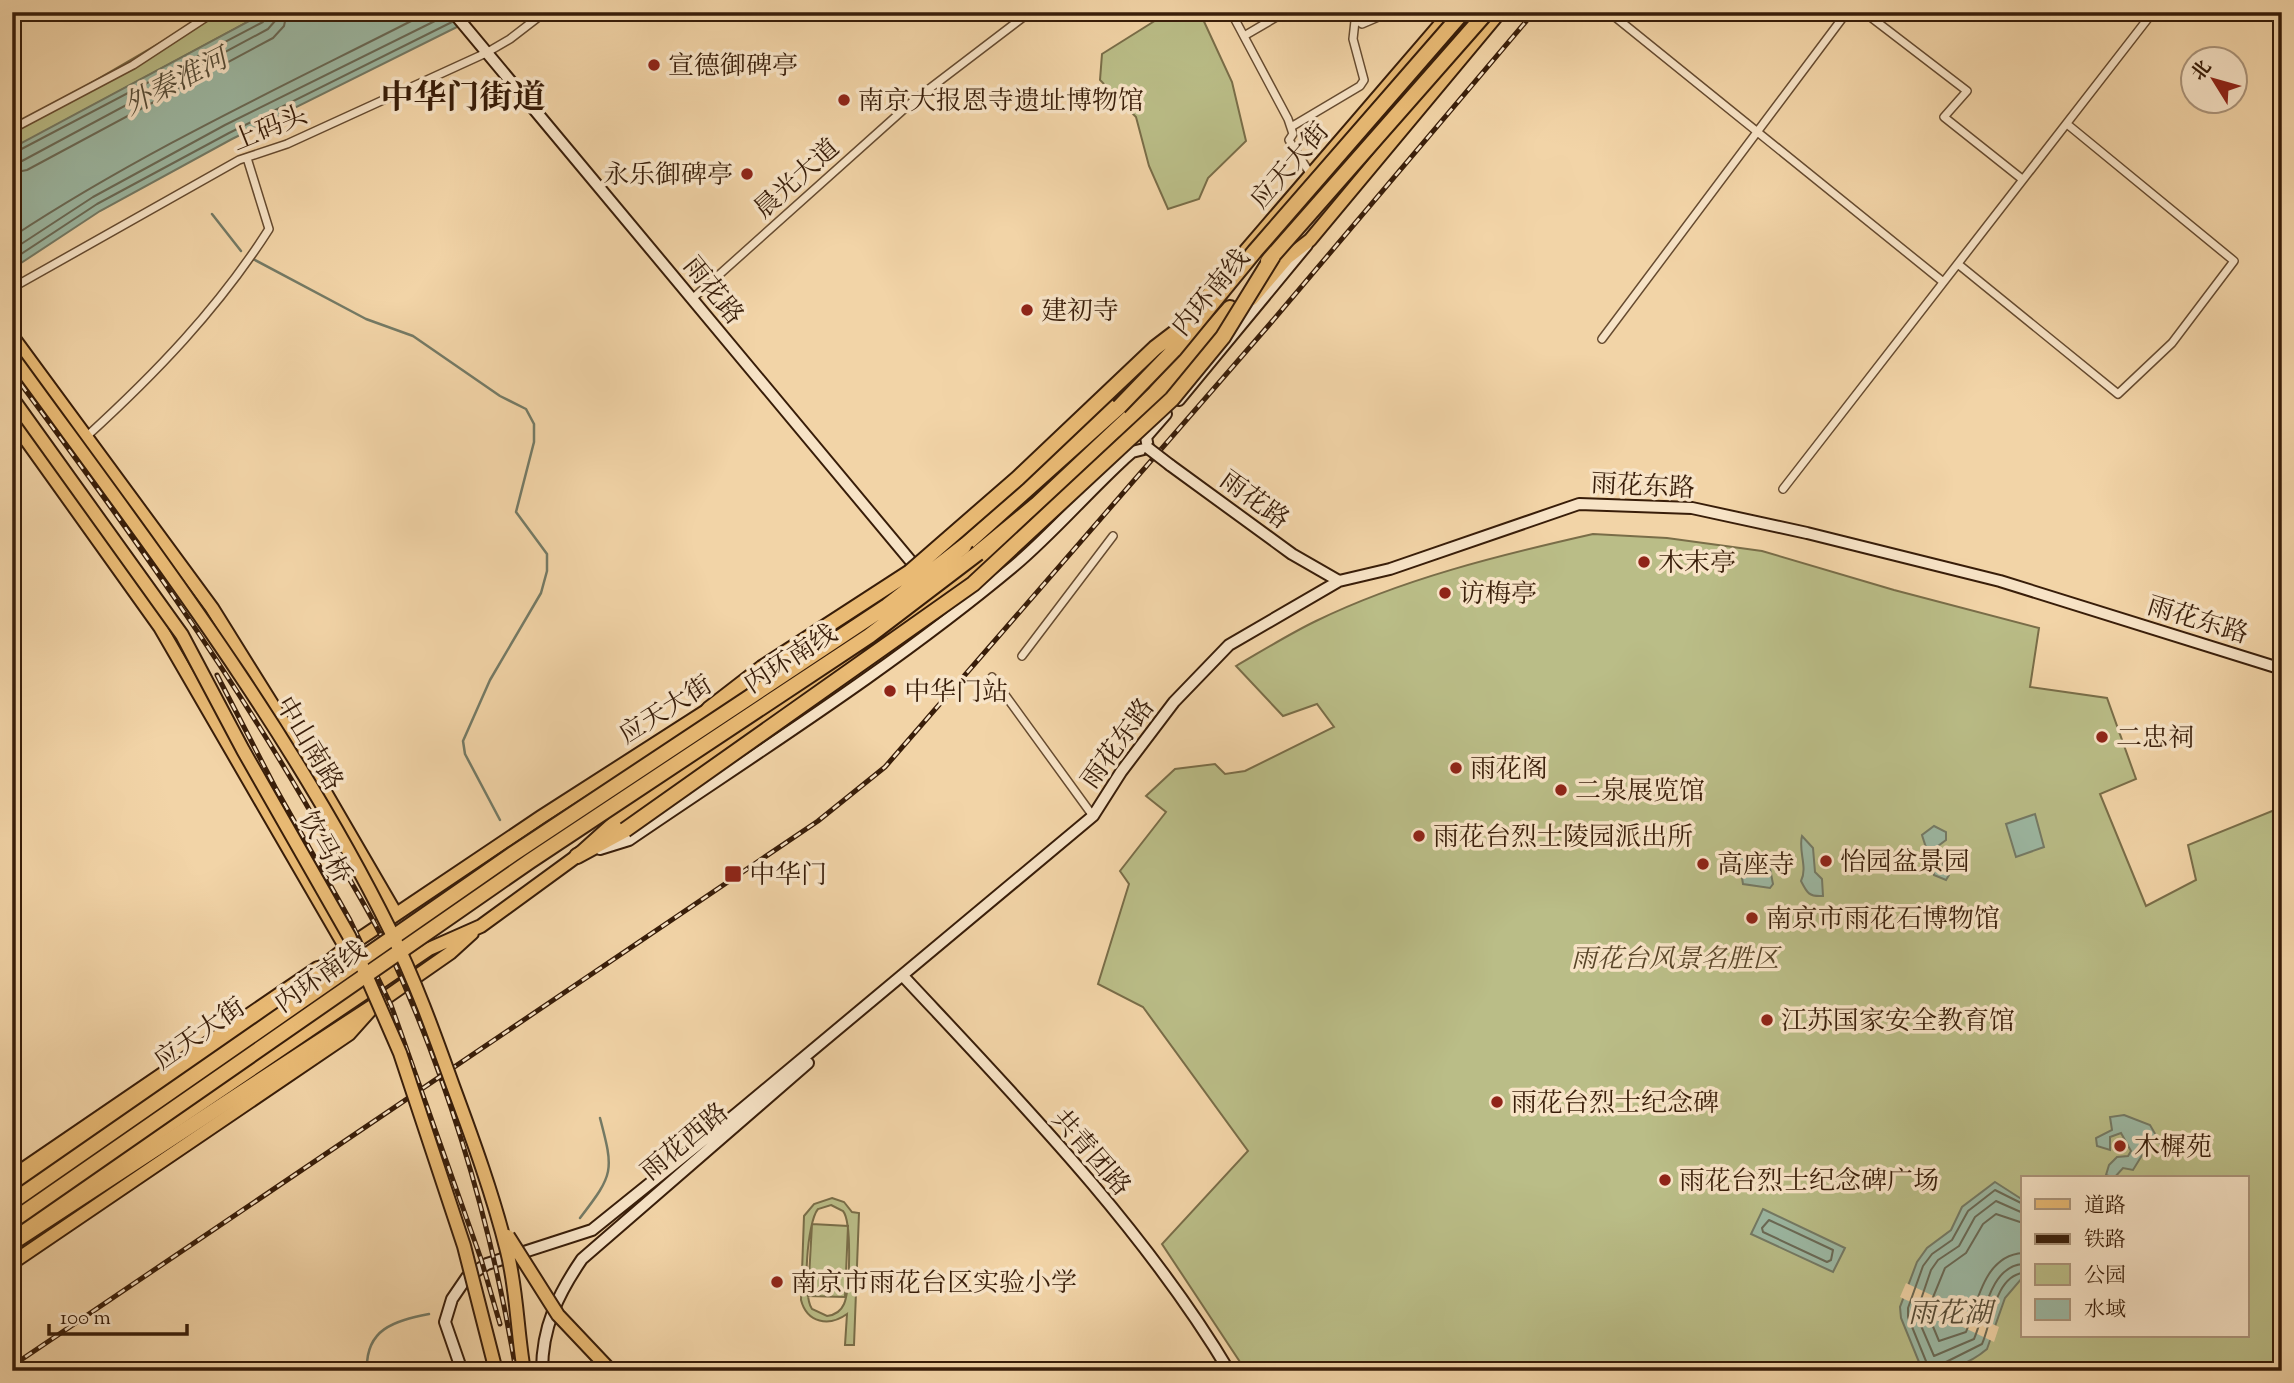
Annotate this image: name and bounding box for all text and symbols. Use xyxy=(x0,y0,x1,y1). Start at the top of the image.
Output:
water label: 外秦淮河 xyxy=(117,38,240,127)
north arrow xyxy=(2178,46,2248,116)
place label: 宣德御碑亭 xyxy=(668,49,798,86)
text: 北 xyxy=(2186,56,2219,87)
marker: 宣德御碑亭 xyxy=(646,57,662,73)
district label: 中华门街道 xyxy=(381,76,546,124)
place label: 南京大报恩寺遗址博物馆 xyxy=(858,84,1144,121)
marker: 南京大报恩寺遗址博物馆 xyxy=(836,92,852,108)
street label: 上码头 xyxy=(227,98,313,161)
street label: 应天大街 xyxy=(1243,115,1339,218)
street label: 晨光大道 xyxy=(747,131,849,228)
place label: 永乐御碑亭 xyxy=(603,158,733,195)
marker: 永乐御碑亭 xyxy=(739,166,755,182)
street label: 内环南线 xyxy=(1164,242,1260,345)
street label: 雨花路 xyxy=(673,250,751,334)
place label: 建初寺 xyxy=(1041,294,1119,331)
marker: 建初寺 xyxy=(1019,302,1035,318)
street label: 雨花路 xyxy=(1211,463,1296,539)
street label: 雨花东路 xyxy=(1590,466,1696,509)
place label: 木末亭 xyxy=(1658,546,1736,583)
marker: 木末亭 xyxy=(1636,554,1652,570)
place label: 访梅亭 xyxy=(1459,577,1537,614)
marker: 访梅亭 xyxy=(1437,585,1453,601)
street label: 雨花东路 xyxy=(2142,588,2252,654)
street label: 内环南线 xyxy=(738,616,845,704)
street label: 应天大街 xyxy=(612,668,720,754)
place label: 中华门站 xyxy=(904,675,1008,712)
marker: 中华门站 xyxy=(882,683,898,699)
street label: 中山南路 xyxy=(265,690,351,798)
street label: 雨花东路 xyxy=(1073,692,1165,797)
place label: 二忠祠 xyxy=(2116,721,2194,758)
marker: 二忠祠 xyxy=(2094,729,2110,745)
place label: 雨花阁 xyxy=(1470,752,1548,789)
marker: 雨花阁 xyxy=(1448,760,1464,776)
place label: 二泉展览馆 xyxy=(1575,774,1705,811)
marker: 二泉展览馆 xyxy=(1553,782,1569,798)
street label: 饮马桥 xyxy=(288,805,359,891)
place label: 雨花台烈士陵园派出所 xyxy=(1433,820,1693,857)
marker: 雨花台烈士陵园派出所 xyxy=(1411,828,1427,844)
place label: 怡园盆景园 xyxy=(1840,845,1970,882)
place label: 高座寺 xyxy=(1717,848,1795,885)
marker: 怡园盆景园 xyxy=(1818,853,1834,869)
marker: 高座寺 xyxy=(1695,856,1711,872)
place label: 中华门 xyxy=(749,858,827,895)
marker: 中华门 xyxy=(723,864,743,884)
place label: 南京市雨花石博物馆 xyxy=(1766,902,2000,939)
marker: 南京市雨花石博物馆 xyxy=(1744,910,1760,926)
street label: 内环南线 xyxy=(268,933,375,1023)
park label: 雨花台风景名胜区 xyxy=(1571,942,1782,979)
street label: 应天大街 xyxy=(147,990,254,1080)
place label: 江苏国家安全教育馆 xyxy=(1781,1004,2015,1041)
marker: 江苏国家安全教育馆 xyxy=(1759,1012,1775,1028)
place label: 雨花台烈士纪念碑 xyxy=(1511,1086,1719,1123)
marker: 雨花台烈士纪念碑 xyxy=(1489,1094,1505,1110)
street label: 雨花西路 xyxy=(634,1095,737,1191)
street label: 共青团路 xyxy=(1042,1102,1138,1205)
place label: 木樨苑 xyxy=(2134,1130,2212,1167)
marker: 木樨苑 xyxy=(2112,1138,2128,1154)
place label: 雨花台烈士纪念碑广场 xyxy=(1679,1164,1939,1201)
marker: 雨花台烈士纪念碑广场 xyxy=(1657,1172,1673,1188)
legend xyxy=(2021,1176,2248,1338)
text: 道路 xyxy=(2084,1192,2126,1222)
text: 铁路 xyxy=(2084,1226,2126,1256)
text: 公园 xyxy=(2084,1262,2126,1292)
place label: 南京市雨花台区实验小学 xyxy=(791,1266,1077,1303)
marker: 南京市雨花台区实验小学 xyxy=(769,1274,785,1290)
scale bar xyxy=(49,1292,187,1336)
water label: 雨花湖 xyxy=(1908,1295,1997,1335)
text: 水域 xyxy=(2084,1296,2126,1326)
text: 100 m xyxy=(60,1304,111,1334)

